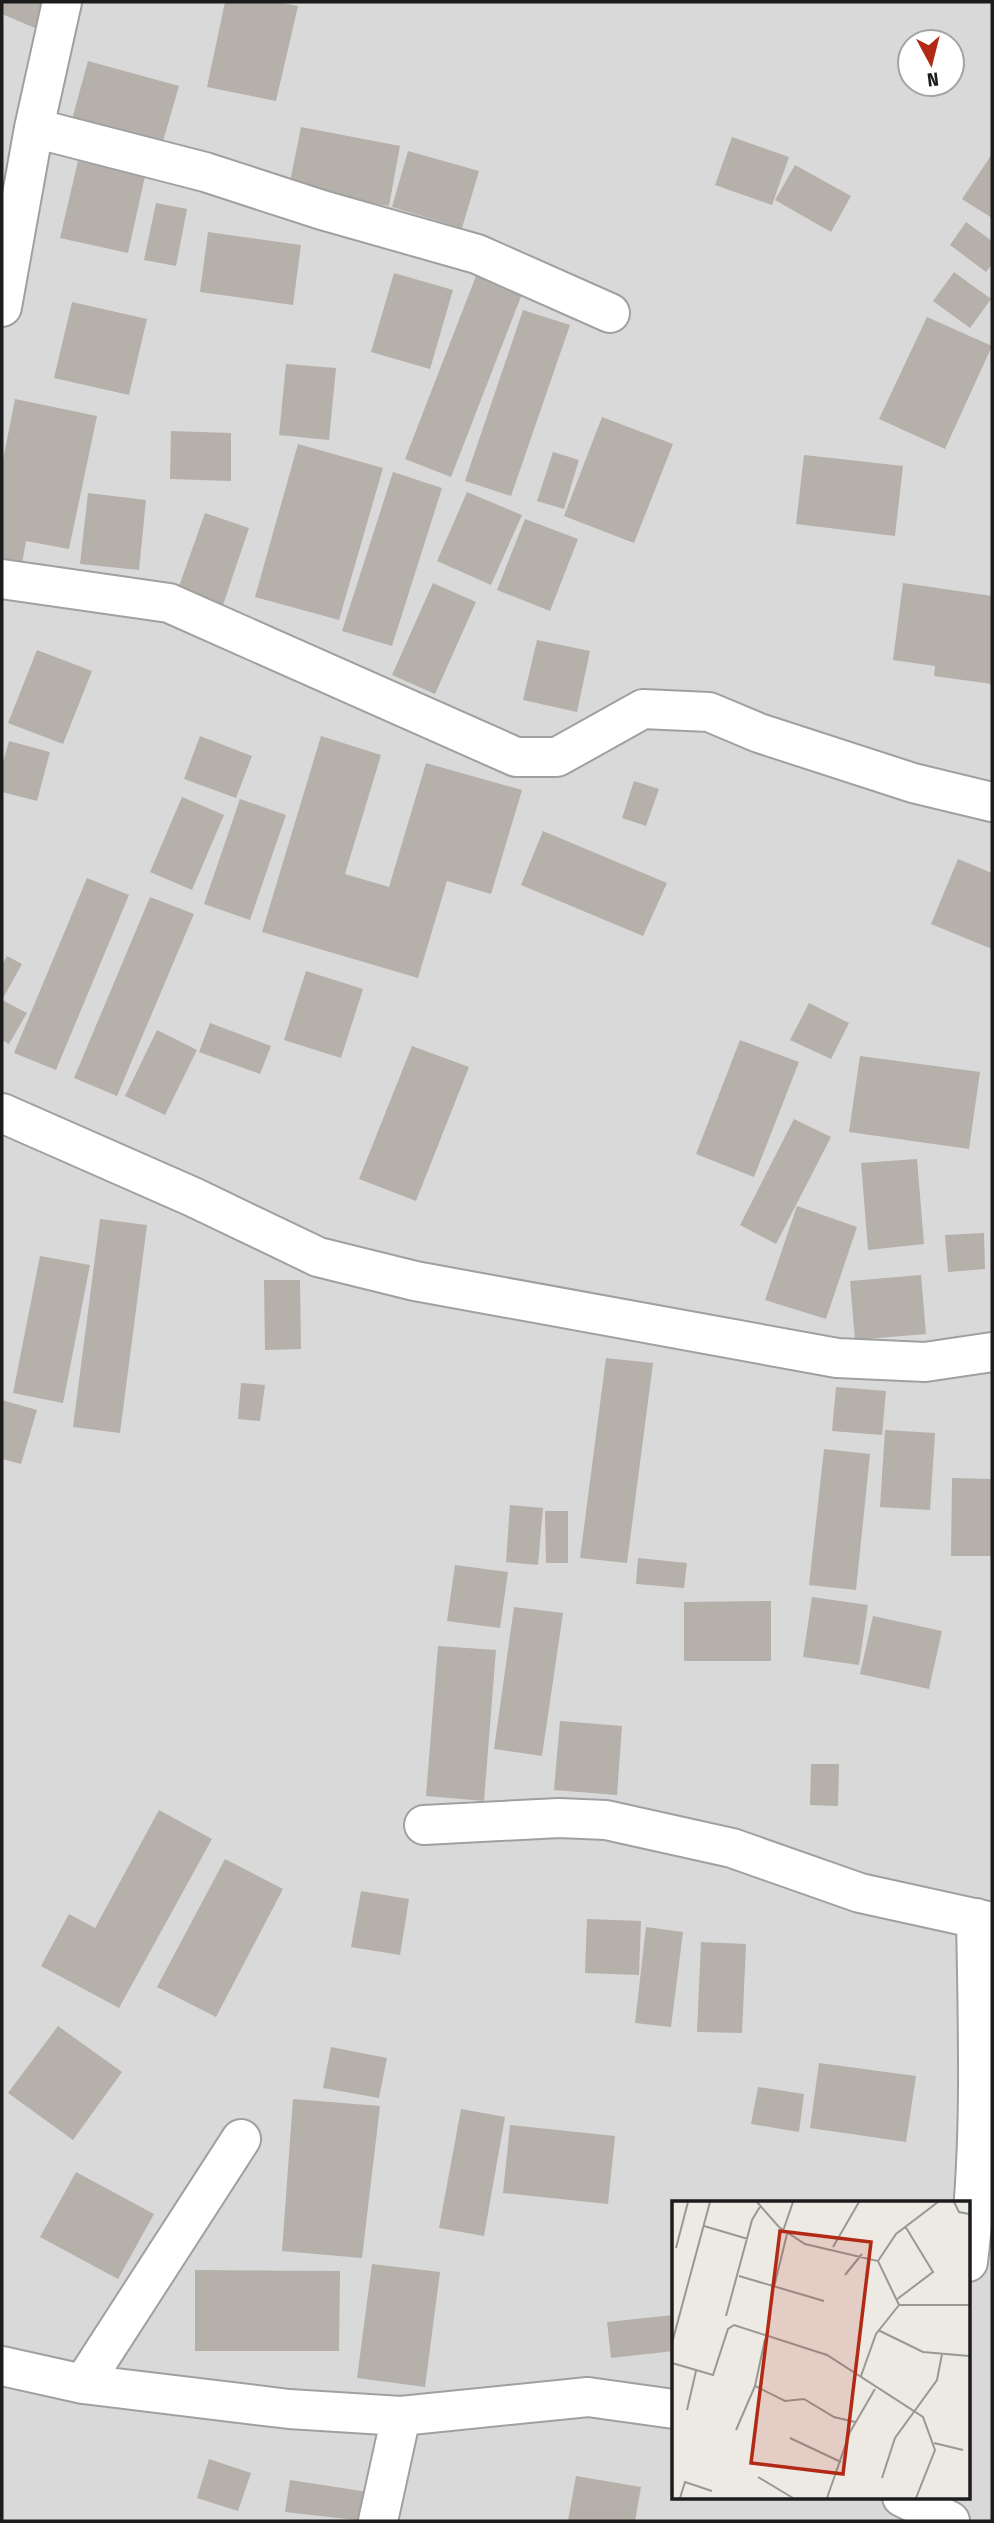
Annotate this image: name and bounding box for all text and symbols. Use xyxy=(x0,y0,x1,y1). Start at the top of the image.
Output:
north arrow xyxy=(896,28,966,98)
text: N xyxy=(926,67,940,91)
inset map xyxy=(672,2201,970,2498)

